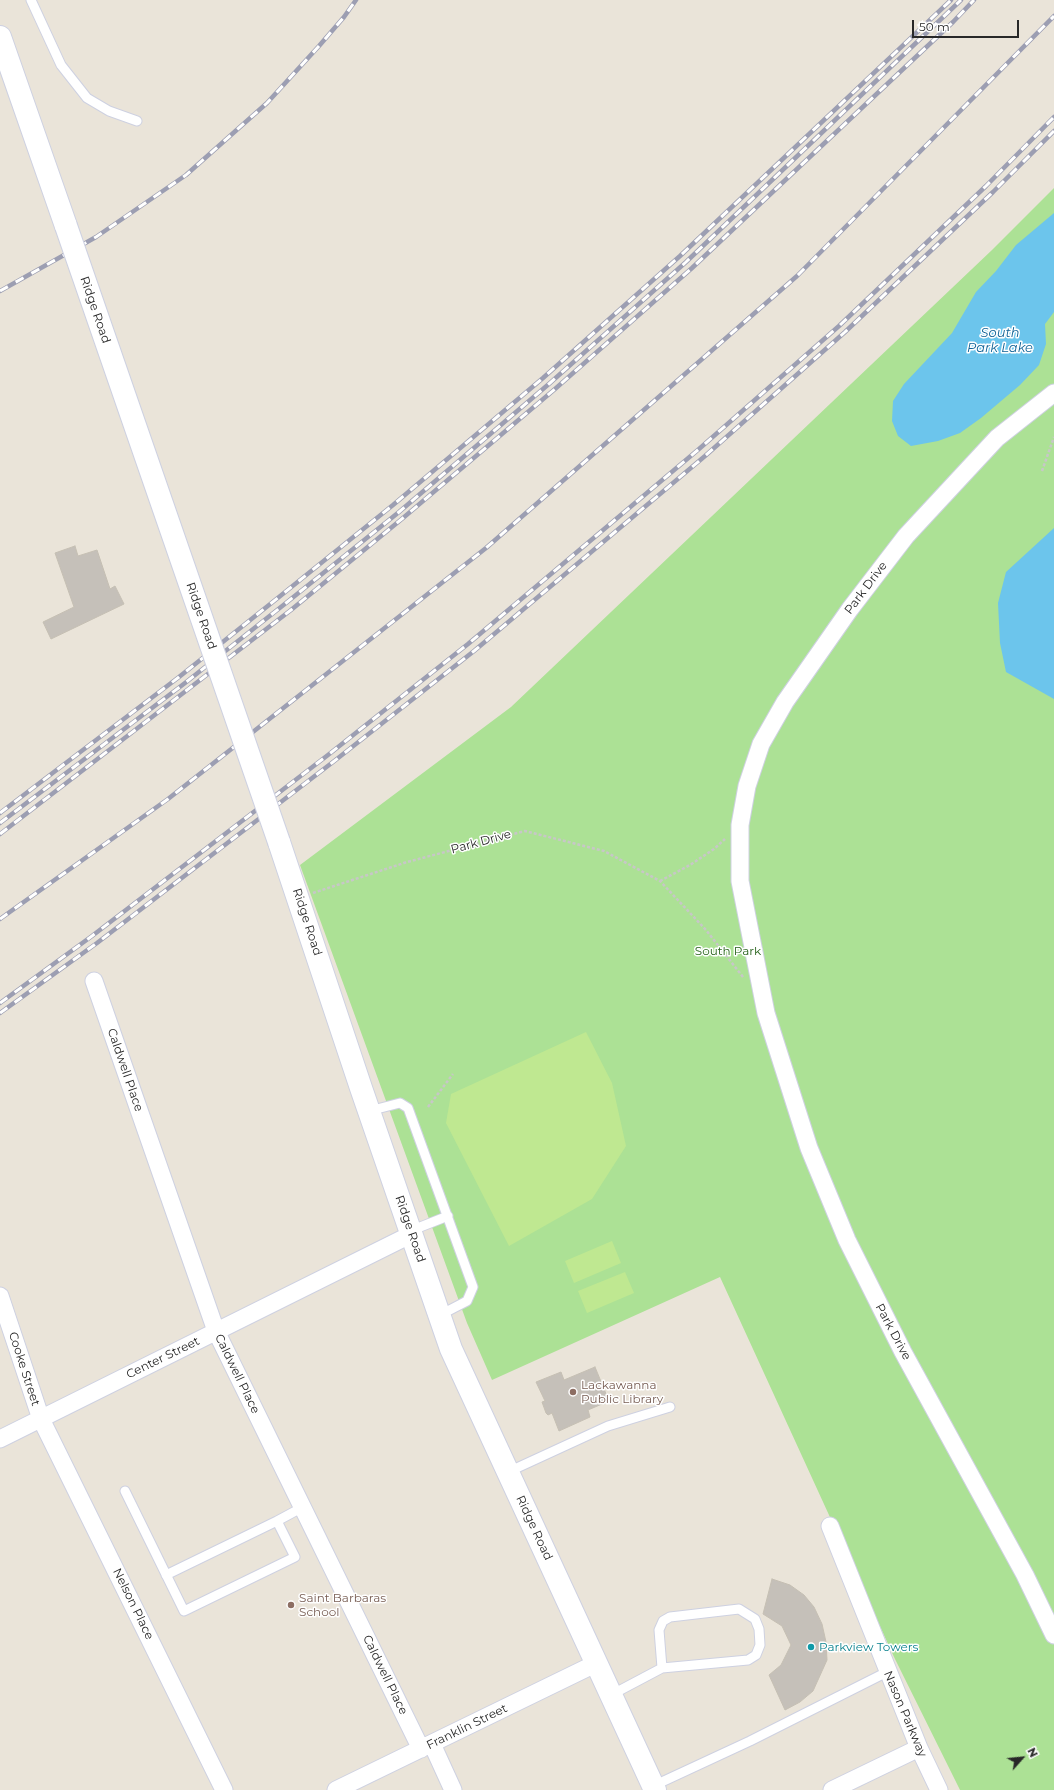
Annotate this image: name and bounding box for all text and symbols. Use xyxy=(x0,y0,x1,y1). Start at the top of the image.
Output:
scale bar xyxy=(914,12,1021,38)
text: 50 m xyxy=(919,19,950,34)
street label: Ridge Road xyxy=(77,275,113,345)
water label: South Park Lake xyxy=(967,325,1033,356)
street label: Park Drive xyxy=(842,559,890,617)
street label: Ridge Road xyxy=(183,581,219,651)
street label: Park Drive xyxy=(449,827,513,857)
street label: Ridge Road xyxy=(289,886,325,958)
park label: South Park xyxy=(695,944,761,958)
street label: Caldwell Place xyxy=(104,1027,146,1113)
street label: Ridge Road xyxy=(392,1194,428,1264)
street label: Park Drive xyxy=(872,1301,914,1363)
street label: Cooke Street xyxy=(5,1330,43,1408)
street label: Caldwell Place xyxy=(211,1332,263,1416)
street label: Center Street xyxy=(124,1334,202,1382)
place label: Lackawanna Public Library xyxy=(581,1378,663,1406)
marker: Lackawanna Public Library xyxy=(568,1387,578,1397)
street label: Ridge Road xyxy=(513,1493,555,1563)
street label: Nelson Place xyxy=(110,1566,156,1642)
place label: Saint Barbaras School xyxy=(299,1591,386,1619)
marker: Saint Barbaras School xyxy=(286,1600,296,1610)
street label: Caldwell Place xyxy=(359,1633,411,1717)
place label: Parkview Towers xyxy=(819,1640,918,1654)
marker: Parkview Towers xyxy=(806,1642,816,1652)
street label: Nason Parkway xyxy=(880,1669,930,1759)
street label: Franklin Street xyxy=(424,1701,510,1753)
north arrow xyxy=(1002,1738,1042,1778)
text: N xyxy=(1024,1745,1041,1760)

